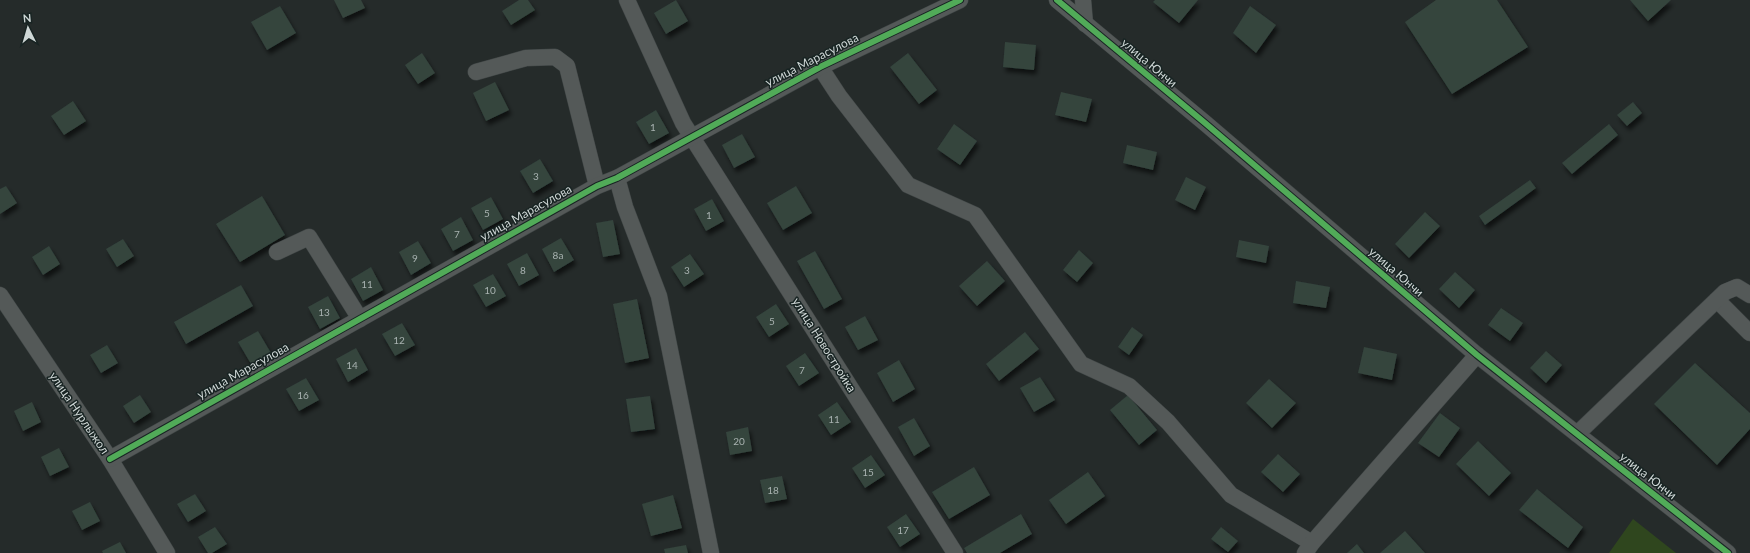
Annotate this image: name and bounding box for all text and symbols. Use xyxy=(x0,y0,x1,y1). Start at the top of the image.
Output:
north arrow xyxy=(8,8,48,48)
text: N xyxy=(22,11,32,24)
street label: улица Марасулова xyxy=(763,30,861,90)
street label: улица Юнчи xyxy=(1118,35,1180,90)
house number: 1 xyxy=(650,121,656,133)
house number: 3 xyxy=(533,170,539,182)
street label: улица Марасулова xyxy=(477,181,574,244)
house number: 5 xyxy=(484,207,490,219)
house number: 1 xyxy=(706,209,712,221)
house number: 7 xyxy=(454,228,460,240)
street label: улица Юнчи xyxy=(1366,244,1427,300)
house number: 8а xyxy=(553,249,563,261)
house number: 9 xyxy=(412,252,418,264)
house number: 8 xyxy=(520,264,526,276)
house number: 3 xyxy=(684,264,690,276)
house number: 11 xyxy=(361,278,373,290)
house number: 10 xyxy=(484,284,496,296)
street label: улица Новостройка xyxy=(789,295,860,395)
house number: 13 xyxy=(318,306,330,318)
house number: 5 xyxy=(769,315,775,327)
house number: 12 xyxy=(393,334,405,346)
street label: улица Марасулова xyxy=(194,339,291,402)
house number: 14 xyxy=(346,359,358,371)
house number: 7 xyxy=(799,364,805,376)
street label: улица Нурлыжол xyxy=(46,369,113,457)
house number: 16 xyxy=(297,389,309,401)
house number: 11 xyxy=(828,413,840,425)
house number: 20 xyxy=(733,435,745,447)
street label: улица Юнчи xyxy=(1617,449,1680,503)
house number: 15 xyxy=(862,466,874,478)
house number: 18 xyxy=(767,484,779,496)
house number: 17 xyxy=(897,524,909,536)

